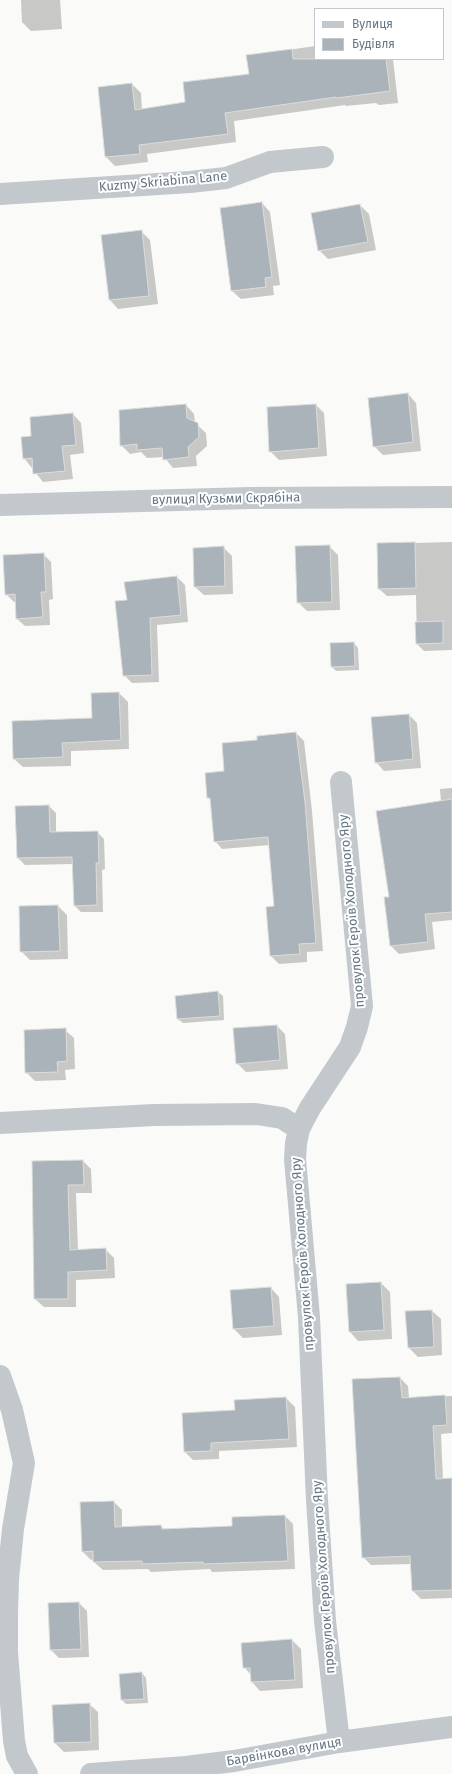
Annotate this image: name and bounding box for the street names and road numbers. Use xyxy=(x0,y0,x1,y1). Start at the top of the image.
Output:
street label: Kuzmy Skriabina Lane xyxy=(98,169,228,195)
street label: вулиця Кузьми Скрябіна xyxy=(152,490,300,508)
street label: провулок Героїв Холодного Яру xyxy=(336,814,368,1008)
street label: провулок Героїв Холодного Яру xyxy=(288,1157,318,1351)
street label: провулок Героїв Холодного Яру xyxy=(309,1480,339,1674)
street label: Барвінкова вулиця xyxy=(225,1734,343,1770)

